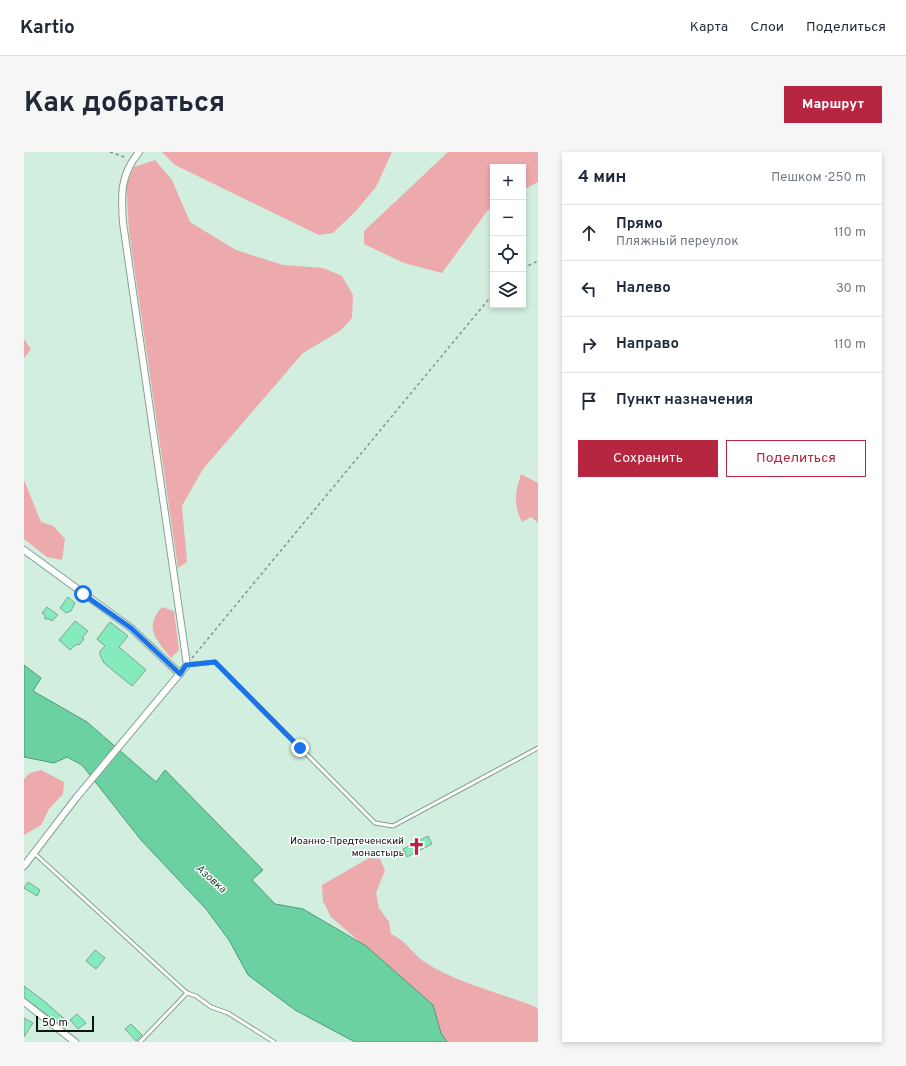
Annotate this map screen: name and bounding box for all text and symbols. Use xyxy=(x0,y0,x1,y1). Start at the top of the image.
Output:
text: Kartio xyxy=(20,16,75,40)
text: Карта xyxy=(690,19,728,36)
text: Слои xyxy=(750,19,784,36)
text: Поделиться xyxy=(806,19,886,36)
text: Как добраться xyxy=(24,86,225,122)
button: Маршрут xyxy=(784,86,882,123)
map controls xyxy=(490,164,526,308)
button: + xyxy=(490,164,526,200)
text: 4 мин xyxy=(578,167,626,189)
text: Пешком · 250 m xyxy=(771,170,866,186)
button: − xyxy=(490,200,526,236)
text: Прямо xyxy=(616,215,663,234)
icon: ahead xyxy=(578,222,600,244)
text: 110 m xyxy=(834,225,866,241)
text: Пляжный переулок xyxy=(616,234,739,250)
button: locate xyxy=(490,236,526,272)
button: layers xyxy=(490,272,526,308)
icon: left xyxy=(578,278,600,300)
text: Налево xyxy=(616,279,671,298)
text: 30 m xyxy=(836,281,866,297)
icon: right xyxy=(578,334,600,356)
text: Направо xyxy=(616,335,679,354)
text: 110 m xyxy=(834,337,866,353)
icon: arrive xyxy=(578,390,600,412)
text: Пункт назначения xyxy=(616,391,753,410)
button: Сохранить xyxy=(578,440,718,477)
button: Поделиться xyxy=(726,440,866,477)
route start xyxy=(74,585,92,603)
route end xyxy=(291,739,309,757)
place label: Иоанно-Предтеченский монастырь xyxy=(290,835,404,860)
church icon: Иоанно-Предтеченский монастырь xyxy=(407,837,427,857)
water label: Азовка xyxy=(193,862,229,897)
scale bar xyxy=(36,1014,94,1033)
text: 50 m xyxy=(42,1016,68,1030)

